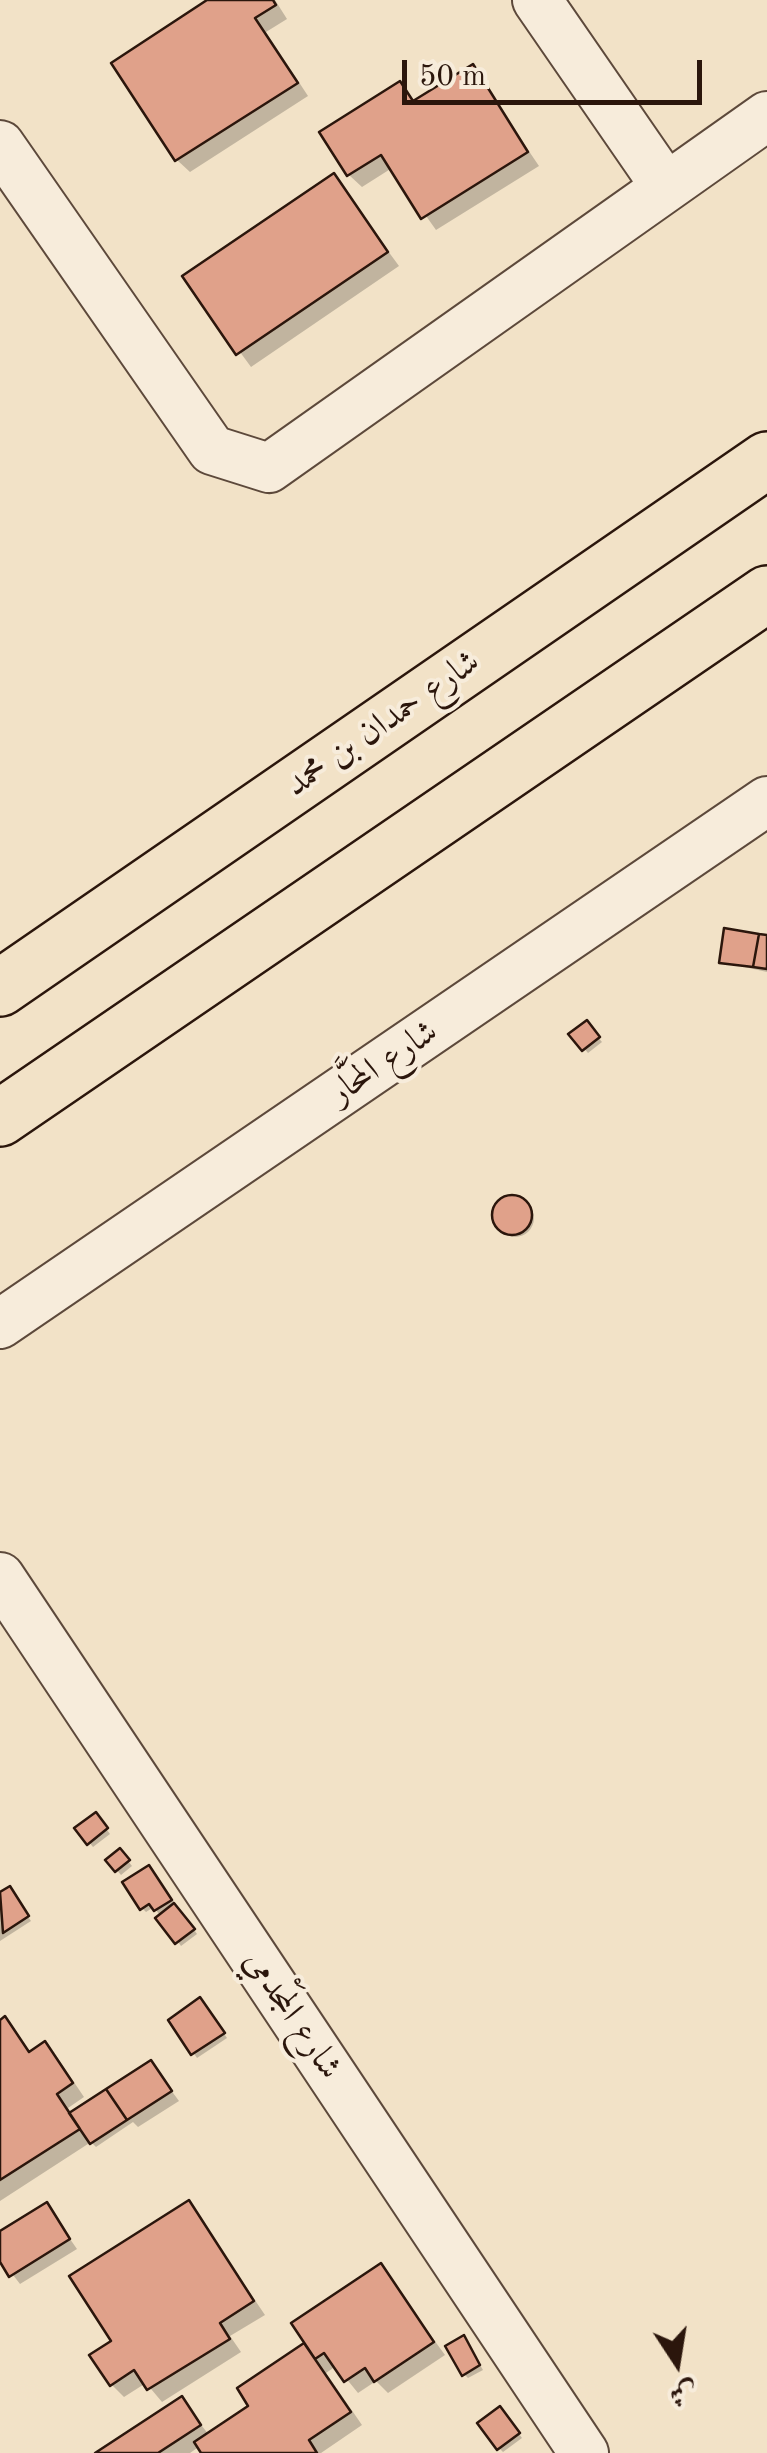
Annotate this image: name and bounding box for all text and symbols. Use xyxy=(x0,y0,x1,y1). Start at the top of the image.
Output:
scale bar xyxy=(407,40,707,102)
text: 50 m xyxy=(419,62,486,92)
street label: شارع حمدان بن محمد xyxy=(278,641,488,807)
street label: شارع المَحَّار xyxy=(322,1011,446,1115)
street label: شارع المَجْدمي xyxy=(233,1942,351,2088)
north arrow xyxy=(627,2313,727,2413)
text: ش xyxy=(667,2376,700,2409)

